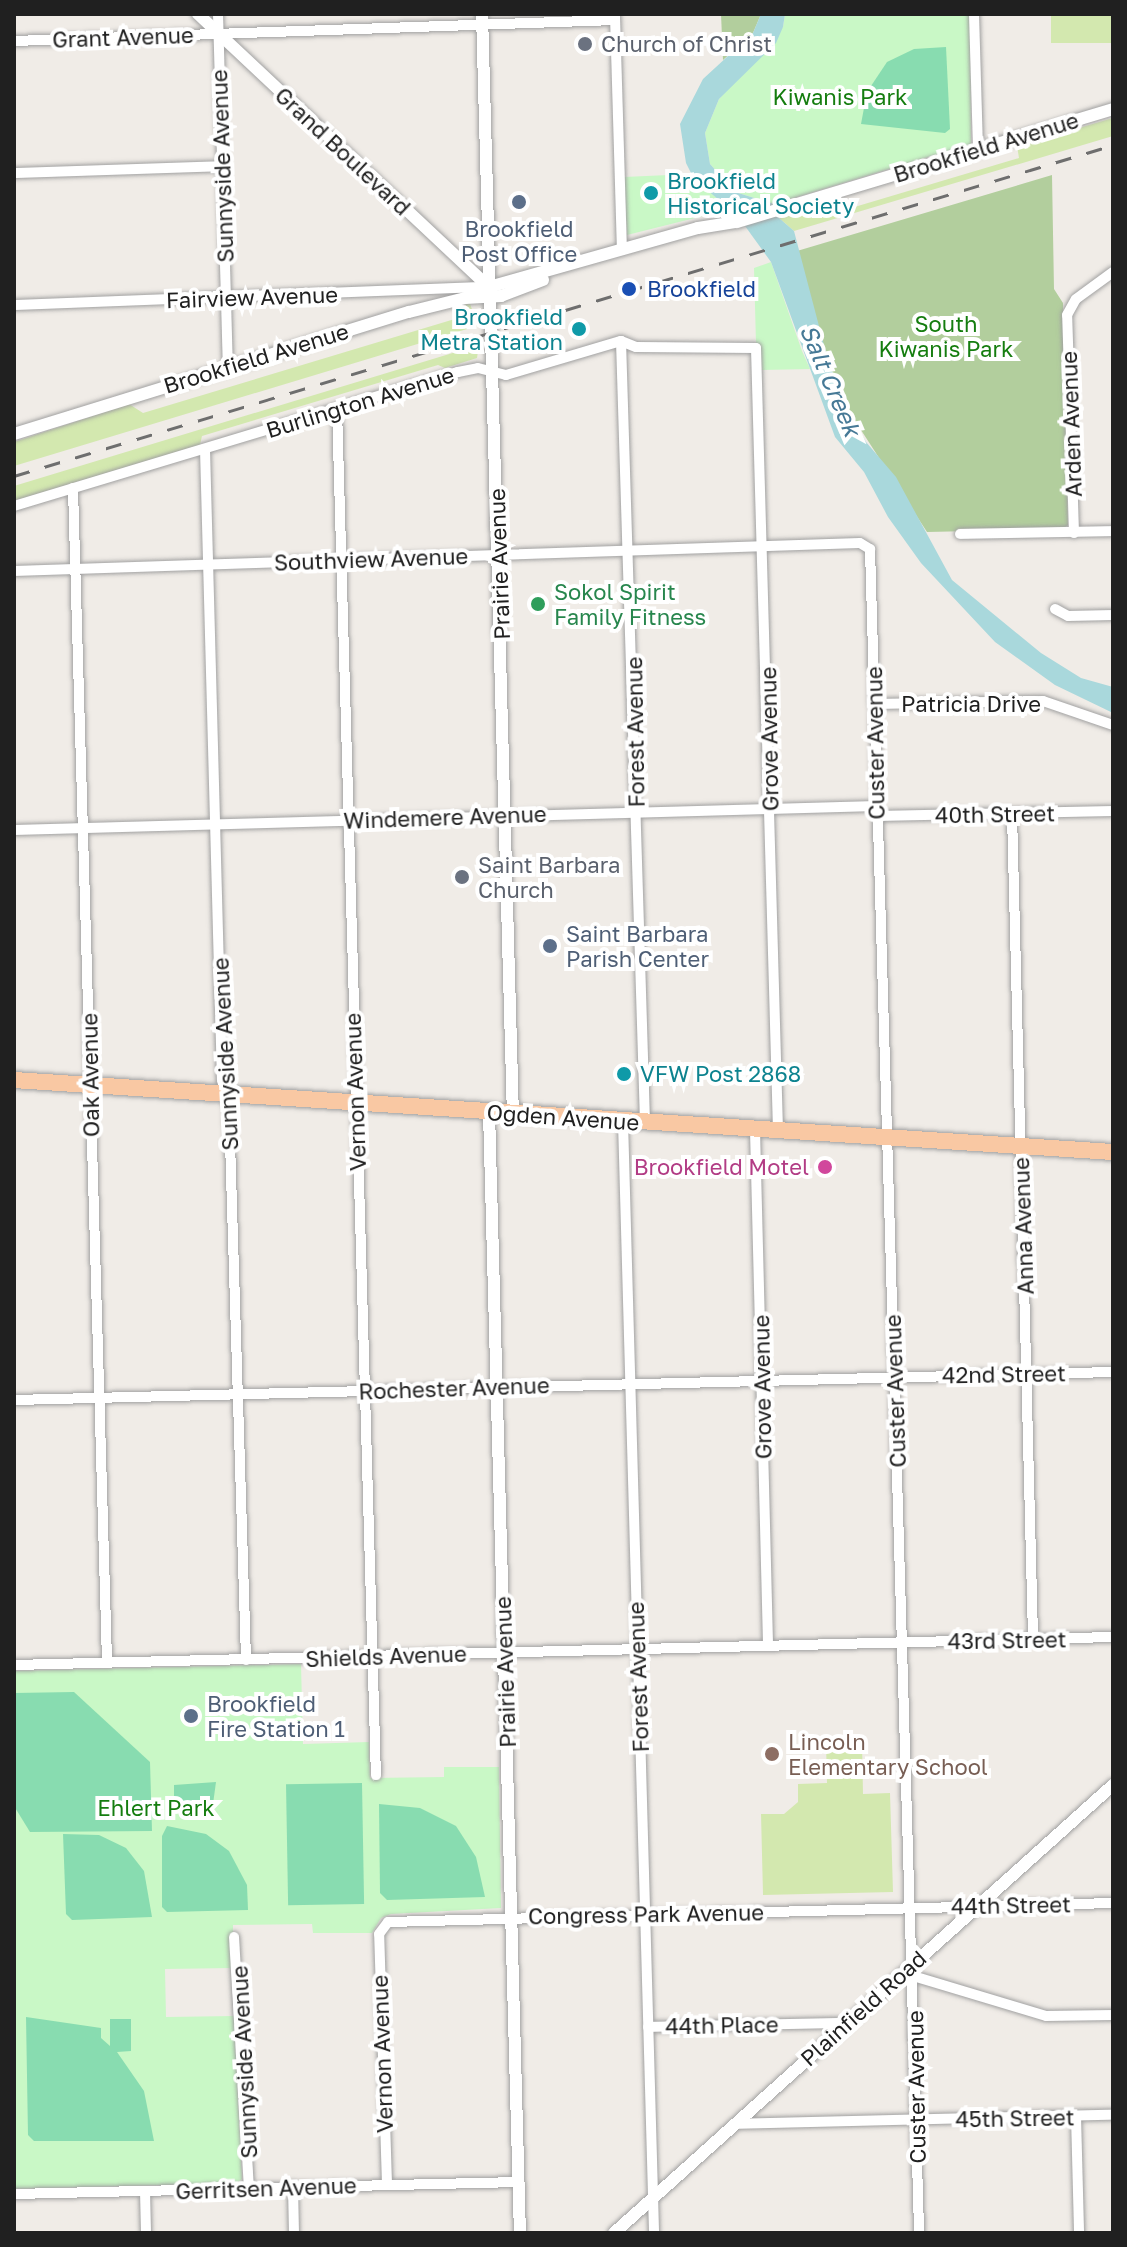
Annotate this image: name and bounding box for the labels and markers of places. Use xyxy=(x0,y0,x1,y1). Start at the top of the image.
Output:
place label: Church of Christ xyxy=(601,31,772,57)
marker: Church of Christ xyxy=(576,35,594,53)
place label: Brookfield Historical Society xyxy=(667,167,854,218)
marker: Brookfield Historical Society xyxy=(642,184,660,202)
marker: Brookfield Post Office xyxy=(510,193,528,211)
place label: Brookfield Post Office xyxy=(461,215,577,266)
place label: Brookfield xyxy=(647,276,756,302)
marker: Brookfield xyxy=(618,278,640,300)
place label: Brookfield Metra Station xyxy=(420,303,563,354)
marker: Brookfield Metra Station xyxy=(570,320,588,338)
place label: Sokol Spirit Family Fitness xyxy=(554,578,706,630)
marker: Sokol Spirit Family Fitness xyxy=(529,595,547,613)
place label: Saint Barbara Church xyxy=(478,851,621,902)
marker: Saint Barbara Church xyxy=(453,868,471,886)
place label: Saint Barbara Parish Center xyxy=(566,920,709,972)
marker: Saint Barbara Parish Center xyxy=(541,937,559,955)
place label: VFW Post 2868 xyxy=(640,1061,801,1087)
marker: VFW Post 2868 xyxy=(615,1065,633,1083)
place label: Brookfield Motel xyxy=(634,1154,809,1180)
marker: Brookfield Motel xyxy=(816,1158,834,1176)
place label: Brookfield Fire Station 1 xyxy=(207,1690,345,1742)
marker: Brookfield Fire Station 1 xyxy=(182,1707,200,1725)
place label: Lincoln Elementary School xyxy=(788,1728,988,1780)
marker: Lincoln Elementary School xyxy=(763,1745,781,1763)

